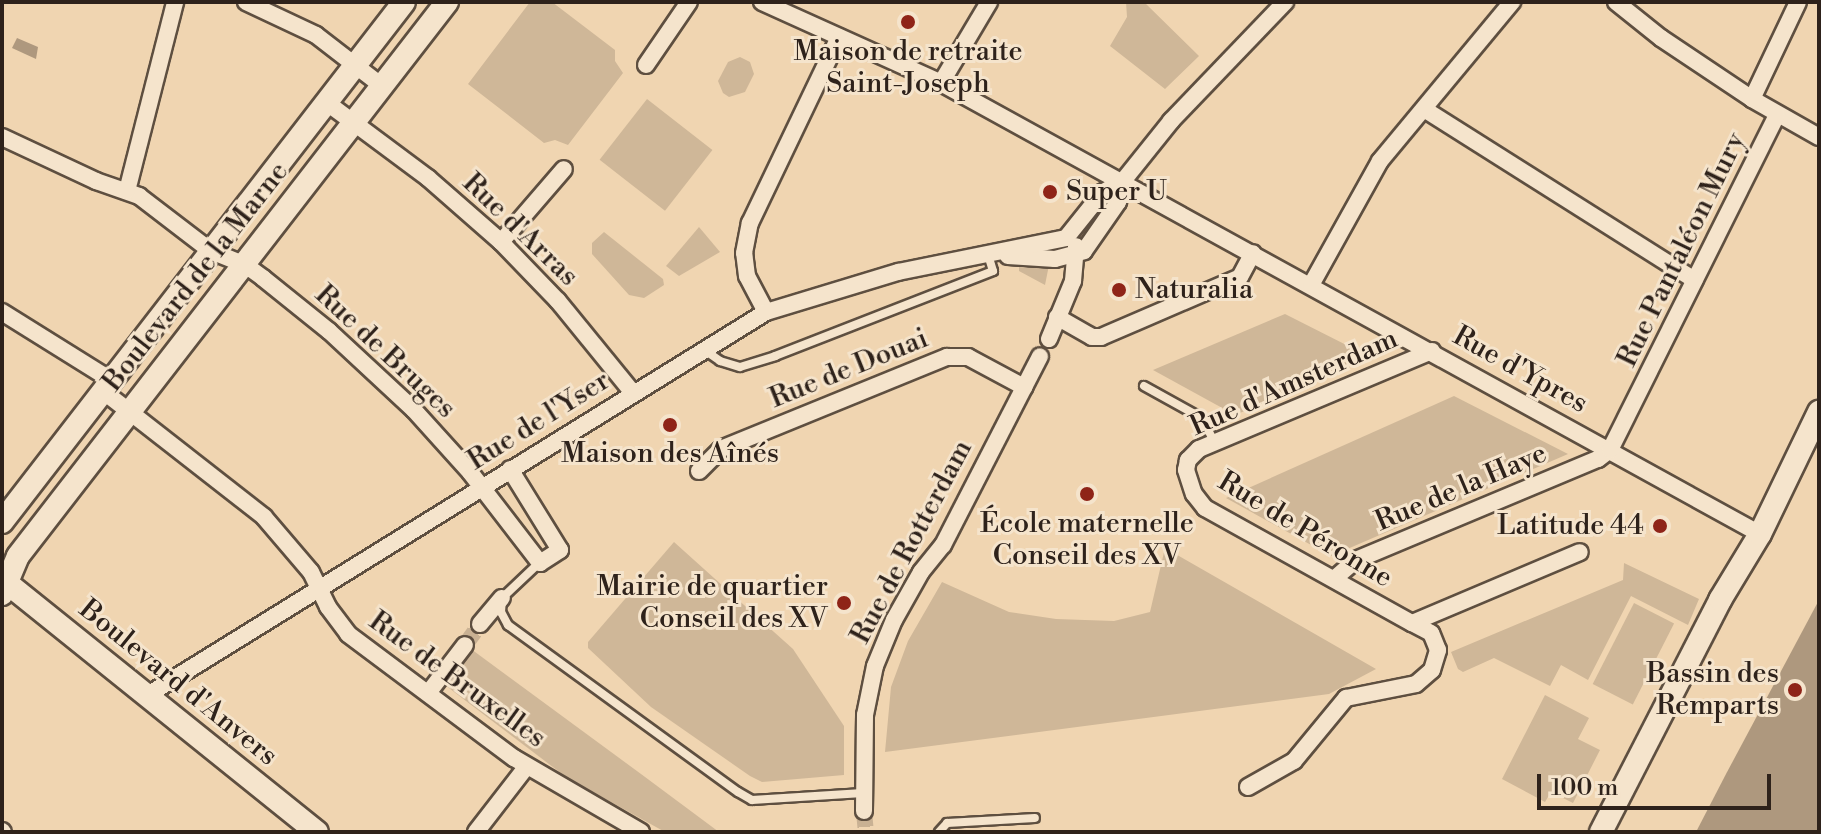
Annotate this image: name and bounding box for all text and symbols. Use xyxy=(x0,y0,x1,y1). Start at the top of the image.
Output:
marker: Maison de retraite Saint-Joseph xyxy=(899,13,917,31)
place label: Maison de retraite Saint-Joseph xyxy=(793,35,1023,101)
street label: Rue Pantaléon Mury xyxy=(1611,127,1753,373)
street label: Boulevard de la Marne xyxy=(96,156,296,398)
street label: Rue d'Arras xyxy=(455,167,585,293)
place label: Super U xyxy=(1066,175,1167,209)
marker: Super U xyxy=(1041,183,1059,201)
place label: Naturalia xyxy=(1135,273,1253,307)
street label: Rue de Bruges xyxy=(308,278,462,426)
marker: Naturalia xyxy=(1110,281,1128,299)
street label: Rue d'Ypres xyxy=(1447,319,1593,421)
street label: Rue de Douai xyxy=(765,322,933,416)
street label: Rue d'Amsterdam xyxy=(1185,322,1403,444)
street label: Rue de l'Yser xyxy=(462,364,616,478)
marker: Maison des Aînés xyxy=(661,416,679,434)
street label: Rue de Rotterdam xyxy=(844,434,980,650)
place label: Maison des Aînés xyxy=(561,437,779,471)
street label: Rue de la Haye xyxy=(1370,437,1552,539)
street label: Rue de Péronne xyxy=(1212,465,1398,595)
marker: École maternelle Conseil des XV xyxy=(1078,485,1096,503)
place label: École maternelle Conseil des XV xyxy=(980,507,1194,573)
place label: Latitude 44 xyxy=(1497,509,1644,543)
marker: Latitude 44 xyxy=(1651,517,1669,535)
place label: Mairie de quartier Conseil des XV xyxy=(597,570,828,636)
street label: Boulevard d'Anvers xyxy=(72,593,284,773)
marker: Mairie de quartier Conseil des XV xyxy=(835,594,853,612)
street label: Rue de Bruxelles xyxy=(362,605,552,755)
place label: Bassin des Remparts xyxy=(1647,657,1779,723)
marker: Bassin des Remparts xyxy=(1786,681,1804,699)
scale bar xyxy=(1541,758,1775,808)
text: 100 m xyxy=(1551,773,1618,803)

